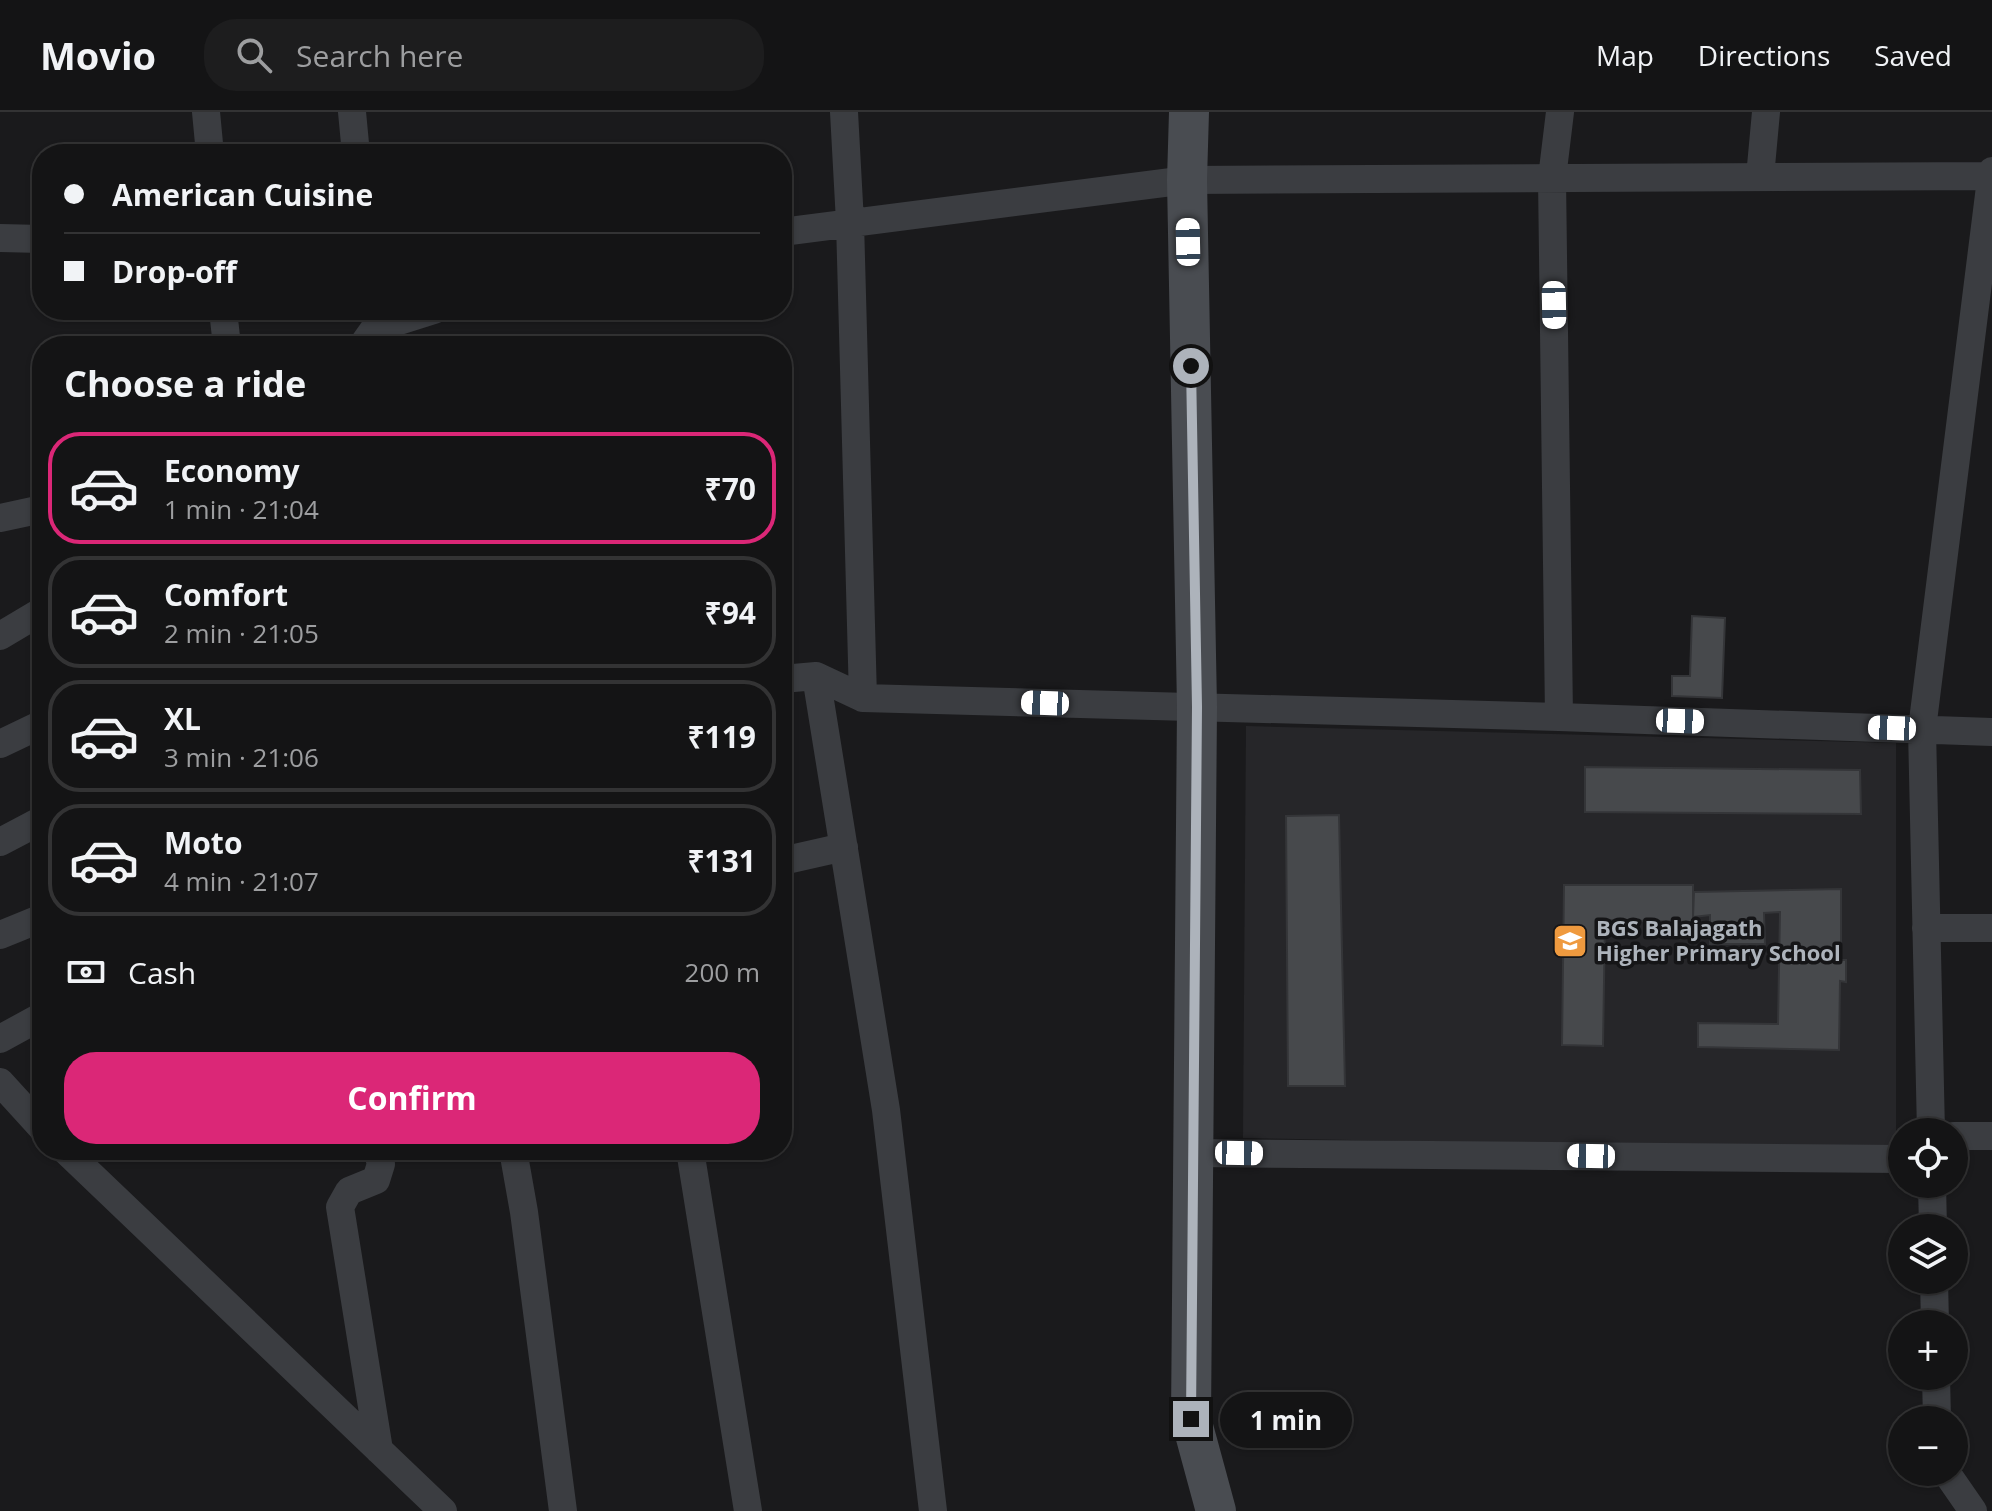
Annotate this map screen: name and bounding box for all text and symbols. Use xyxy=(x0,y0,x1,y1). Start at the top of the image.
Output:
search box xyxy=(204,19,764,91)
text: Movio xyxy=(40,29,156,81)
icon: search xyxy=(232,33,276,77)
text: Search here xyxy=(296,35,463,76)
text: Map xyxy=(1596,36,1654,74)
text: Directions xyxy=(1698,36,1830,74)
text: Saved xyxy=(1874,36,1952,74)
text: American Cuisine xyxy=(112,174,373,215)
car xyxy=(1176,218,1200,266)
text: Drop-off xyxy=(112,251,237,292)
car xyxy=(1542,281,1566,329)
route start xyxy=(1173,348,1209,384)
text: Choose a ride xyxy=(64,359,306,408)
text: Economy xyxy=(164,450,300,491)
icon: car xyxy=(68,452,140,524)
text: ₹70 xyxy=(705,468,756,509)
text: 1 min · 21:04 xyxy=(164,491,319,527)
text: Comfort xyxy=(164,574,288,615)
icon: car xyxy=(68,576,140,648)
text: ₹94 xyxy=(705,592,756,633)
text: 2 min · 21:05 xyxy=(164,615,319,651)
car xyxy=(1021,690,1069,716)
text: XL xyxy=(164,698,201,739)
icon: car xyxy=(68,700,140,772)
car xyxy=(1656,708,1704,734)
car xyxy=(1868,715,1916,741)
text: ₹119 xyxy=(687,716,756,757)
text: 3 min · 21:06 xyxy=(164,739,319,775)
text: Moto xyxy=(164,822,242,863)
icon: car xyxy=(68,824,140,896)
text: ₹131 xyxy=(687,840,756,881)
text: 4 min · 21:07 xyxy=(164,863,319,899)
place label: BGS Balajagath Higher Primary School xyxy=(1596,912,1841,967)
school or university icon: BGS Balajagath Higher Primary School xyxy=(1551,922,1589,960)
icon: cash xyxy=(64,950,108,994)
text: Cash xyxy=(128,952,196,993)
text: 200 m xyxy=(685,954,760,990)
button: Confirm xyxy=(64,1052,760,1144)
map controls xyxy=(1888,1118,1968,1486)
button: locate xyxy=(1888,1118,1968,1198)
car xyxy=(1215,1141,1263,1165)
car xyxy=(1567,1144,1615,1168)
button: layers xyxy=(1888,1214,1968,1294)
button: + xyxy=(1888,1310,1968,1390)
callout: 1 min xyxy=(1219,1391,1351,1447)
route end xyxy=(1173,1401,1209,1437)
text: 1 min xyxy=(1250,1402,1322,1438)
button: − xyxy=(1888,1406,1968,1486)

